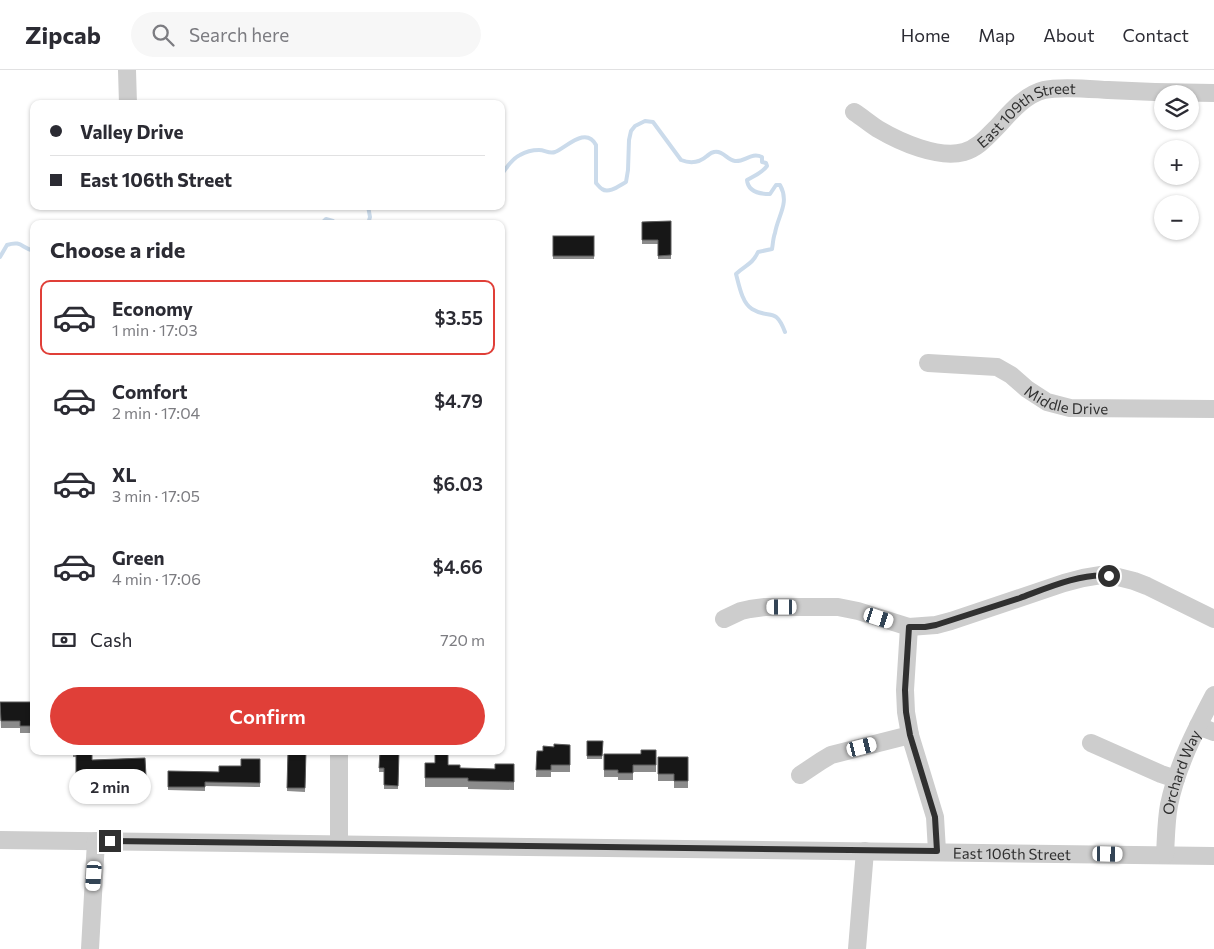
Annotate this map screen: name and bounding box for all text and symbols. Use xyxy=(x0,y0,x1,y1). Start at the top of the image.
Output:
search box xyxy=(131,12,481,57)
text: Zipcab xyxy=(25,20,101,49)
icon: search xyxy=(149,21,177,49)
text: Search here xyxy=(189,23,289,46)
text: Home xyxy=(901,24,950,46)
text: Map xyxy=(978,24,1015,46)
text: About xyxy=(1043,24,1095,46)
text: Contact xyxy=(1123,24,1189,46)
street label: East 109th Street xyxy=(973,79,1076,151)
map controls xyxy=(1154,85,1199,240)
button: layers xyxy=(1154,85,1199,130)
text: Valley Drive xyxy=(80,120,184,143)
button: + xyxy=(1154,140,1199,185)
text: East 106th Street xyxy=(80,168,232,191)
button: − xyxy=(1154,195,1199,240)
text: Choose a ride xyxy=(50,236,185,263)
icon: car xyxy=(52,295,97,340)
text: Economy xyxy=(112,297,193,320)
text: $3.55 xyxy=(435,306,483,329)
text: 1 min · 17:03 xyxy=(112,320,198,339)
icon: car xyxy=(52,378,97,423)
text: Comfort xyxy=(112,380,188,403)
street label: Middle Drive xyxy=(1021,381,1108,417)
text: $4.79 xyxy=(434,389,483,412)
text: 2 min · 17:04 xyxy=(112,403,200,422)
icon: car xyxy=(52,461,97,506)
text: XL xyxy=(112,463,137,486)
text: $6.03 xyxy=(433,472,483,495)
text: 3 min · 17:05 xyxy=(112,486,200,505)
icon: car xyxy=(52,544,97,589)
text: Green xyxy=(112,546,164,569)
text: $4.66 xyxy=(433,555,483,578)
route start xyxy=(1098,565,1120,587)
text: 4 min · 17:06 xyxy=(112,569,201,588)
car xyxy=(767,600,797,615)
car xyxy=(862,606,895,630)
icon: cash xyxy=(50,626,78,654)
text: Cash xyxy=(90,628,132,651)
text: 720 m xyxy=(440,630,485,649)
button: Confirm xyxy=(50,687,485,745)
street label: Orchard Way xyxy=(1159,726,1204,816)
car xyxy=(845,736,878,758)
callout: 2 min xyxy=(69,768,151,804)
text: 2 min xyxy=(90,777,130,796)
route end xyxy=(99,830,121,852)
street label: East 106th Street xyxy=(953,844,1071,863)
car xyxy=(1092,846,1123,862)
car xyxy=(85,861,102,891)

